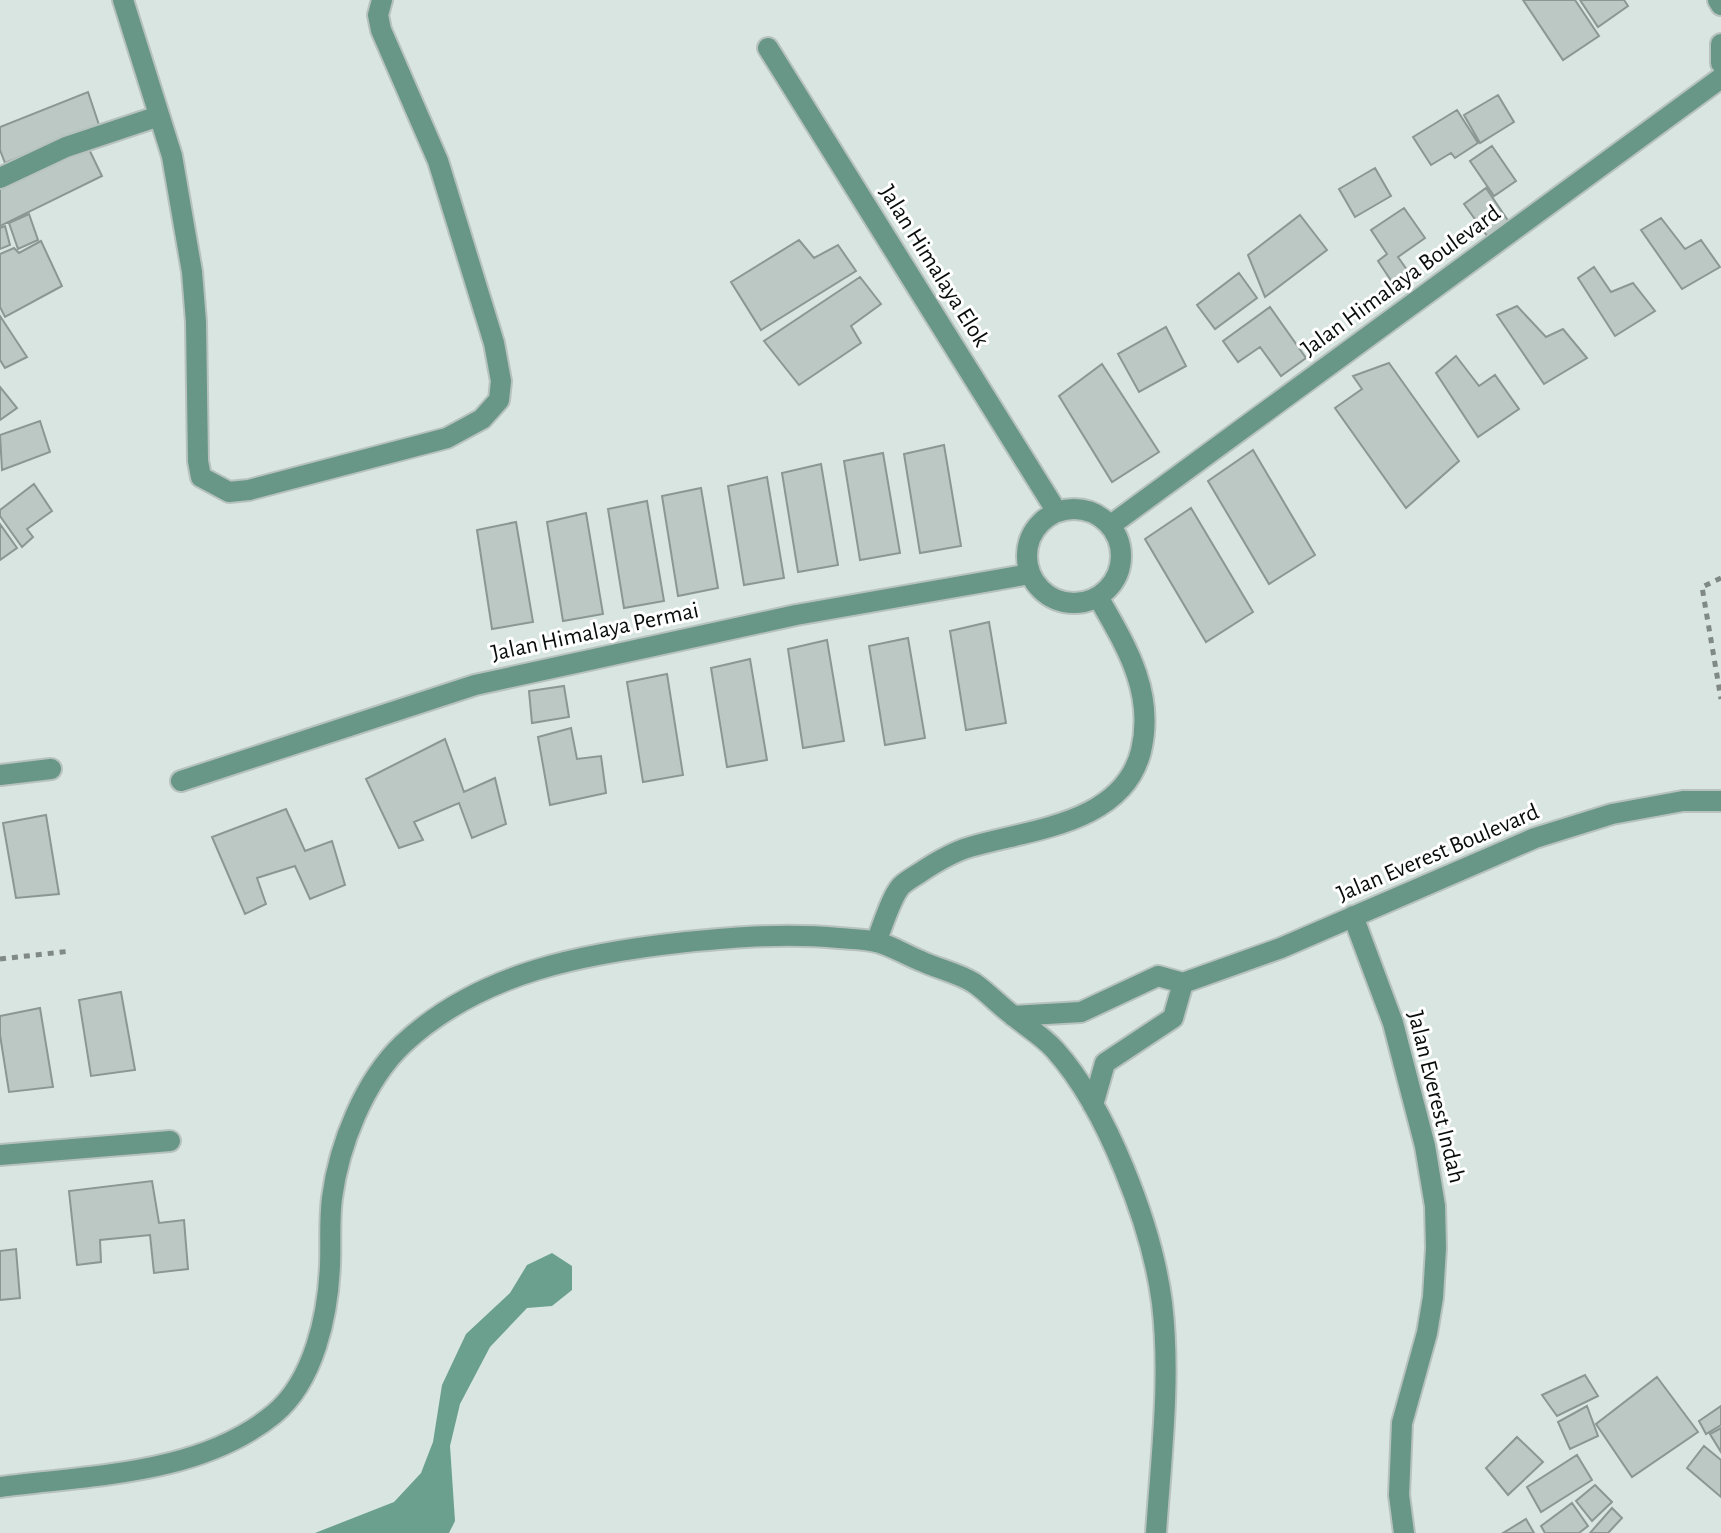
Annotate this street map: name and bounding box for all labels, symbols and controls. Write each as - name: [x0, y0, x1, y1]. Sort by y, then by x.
- street label: Jalan Himalaya Elok: [875, 181, 993, 351]
- street label: Jalan Himalaya Boulevard: [1297, 201, 1505, 361]
- street label: Jalan Himalaya Permai: [489, 598, 701, 666]
- street label: Jalan Everest Boulevard: [1334, 800, 1542, 906]
- street label: Jalan Everest Indah: [1403, 1008, 1469, 1186]

